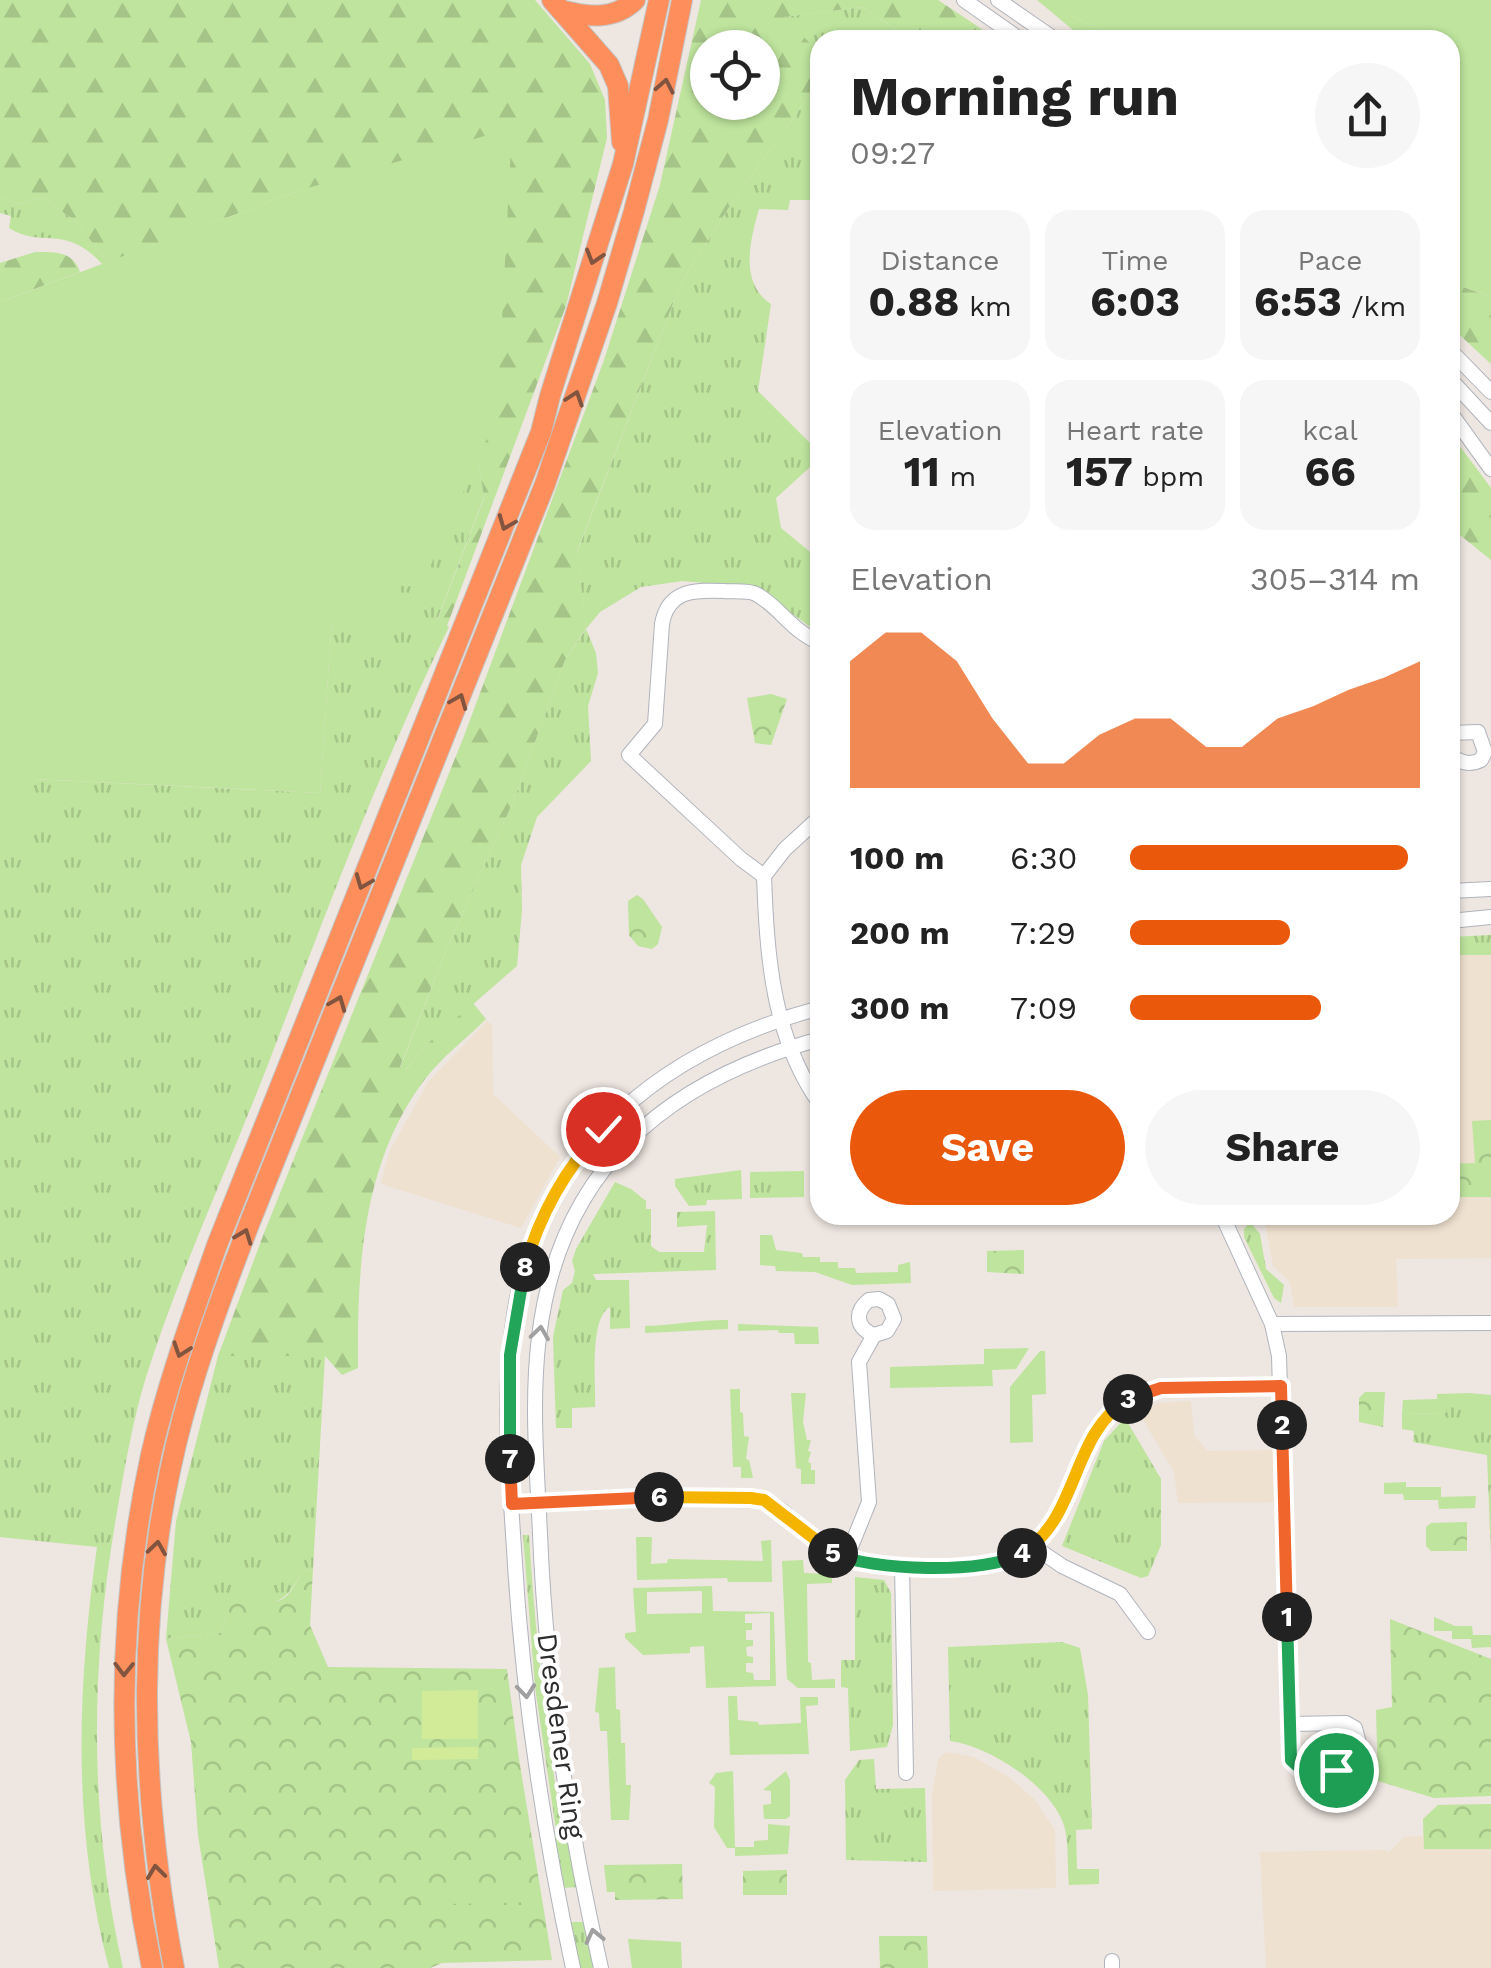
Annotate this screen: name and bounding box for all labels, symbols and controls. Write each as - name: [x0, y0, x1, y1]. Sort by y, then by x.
- map controls: [690, 30, 780, 120]
- button: locate: [690, 30, 780, 120]
- button: share: [1315, 63, 1420, 168]
- text: Morning run: [850, 64, 1179, 128]
- one-way arrow: [653, 78, 674, 95]
- text: 09:27: [850, 134, 935, 172]
- text: Distance: [880, 244, 1000, 277]
- text: Time: [1102, 244, 1168, 277]
- text: Pace: [1298, 244, 1362, 277]
- one-way arrow: [585, 248, 606, 265]
- text: 0.88: [868, 277, 960, 326]
- text: 6:03: [1090, 277, 1180, 326]
- text: 6:53: [1254, 277, 1342, 326]
- text: km: [960, 290, 1012, 323]
- text: /km: [1342, 290, 1406, 323]
- one-way arrow: [563, 390, 583, 407]
- text: Elevation: [878, 414, 1003, 447]
- text: Heart rate: [1066, 414, 1204, 447]
- text: kcal: [1302, 414, 1358, 447]
- text: 11: [904, 447, 940, 496]
- text: 157: [1066, 447, 1133, 496]
- text: 66: [1304, 447, 1356, 496]
- text: m: [940, 460, 976, 493]
- text: bpm: [1133, 460, 1204, 493]
- one-way arrow: [497, 513, 517, 531]
- text: Elevation: [850, 560, 993, 598]
- text: 305–314 m: [1250, 560, 1420, 598]
- one-way arrow: [447, 694, 467, 711]
- text: 100 m: [850, 839, 944, 877]
- text: 6:30: [1010, 839, 1078, 877]
- one-way arrow: [355, 872, 375, 890]
- text: 200 m: [850, 914, 950, 952]
- text: 7:29: [1010, 914, 1076, 952]
- text: 300 m: [850, 989, 949, 1027]
- text: 7:09: [1010, 989, 1077, 1027]
- one-way arrow: [326, 995, 346, 1013]
- pin: [561, 1087, 646, 1172]
- button: Save: [850, 1090, 1125, 1205]
- button: Share: [1145, 1090, 1420, 1205]
- icon: check: [576, 1102, 631, 1157]
- one-way arrow: [233, 1228, 253, 1246]
- pin: 8: [500, 1242, 550, 1292]
- text: 8: [516, 1250, 534, 1283]
- one-way arrow: [528, 1324, 549, 1341]
- one-way arrow: [172, 1340, 192, 1357]
- pin: 3: [1103, 1374, 1153, 1424]
- text: 3: [1120, 1382, 1136, 1415]
- pin: 2: [1257, 1400, 1307, 1450]
- text: 2: [1274, 1408, 1290, 1441]
- pin: 7: [485, 1434, 535, 1484]
- text: 7: [501, 1442, 519, 1475]
- pin: 6: [634, 1472, 684, 1522]
- text: 6: [650, 1480, 668, 1513]
- pin: 5: [808, 1528, 858, 1578]
- pin: 4: [997, 1528, 1047, 1578]
- text: 5: [825, 1536, 841, 1569]
- text: 4: [1013, 1536, 1031, 1569]
- one-way arrow: [145, 1540, 166, 1557]
- pin: 1: [1262, 1592, 1312, 1642]
- text: 1: [1281, 1600, 1293, 1633]
- street label: Dresdener Ring: [530, 1631, 592, 1841]
- one-way arrow: [114, 1661, 135, 1677]
- one-way arrow: [515, 1683, 536, 1699]
- pin: [1294, 1728, 1379, 1813]
- icon: arrive: [1309, 1743, 1364, 1798]
- one-way arrow: [147, 1864, 168, 1880]
- one-way arrow: [585, 1928, 606, 1945]

